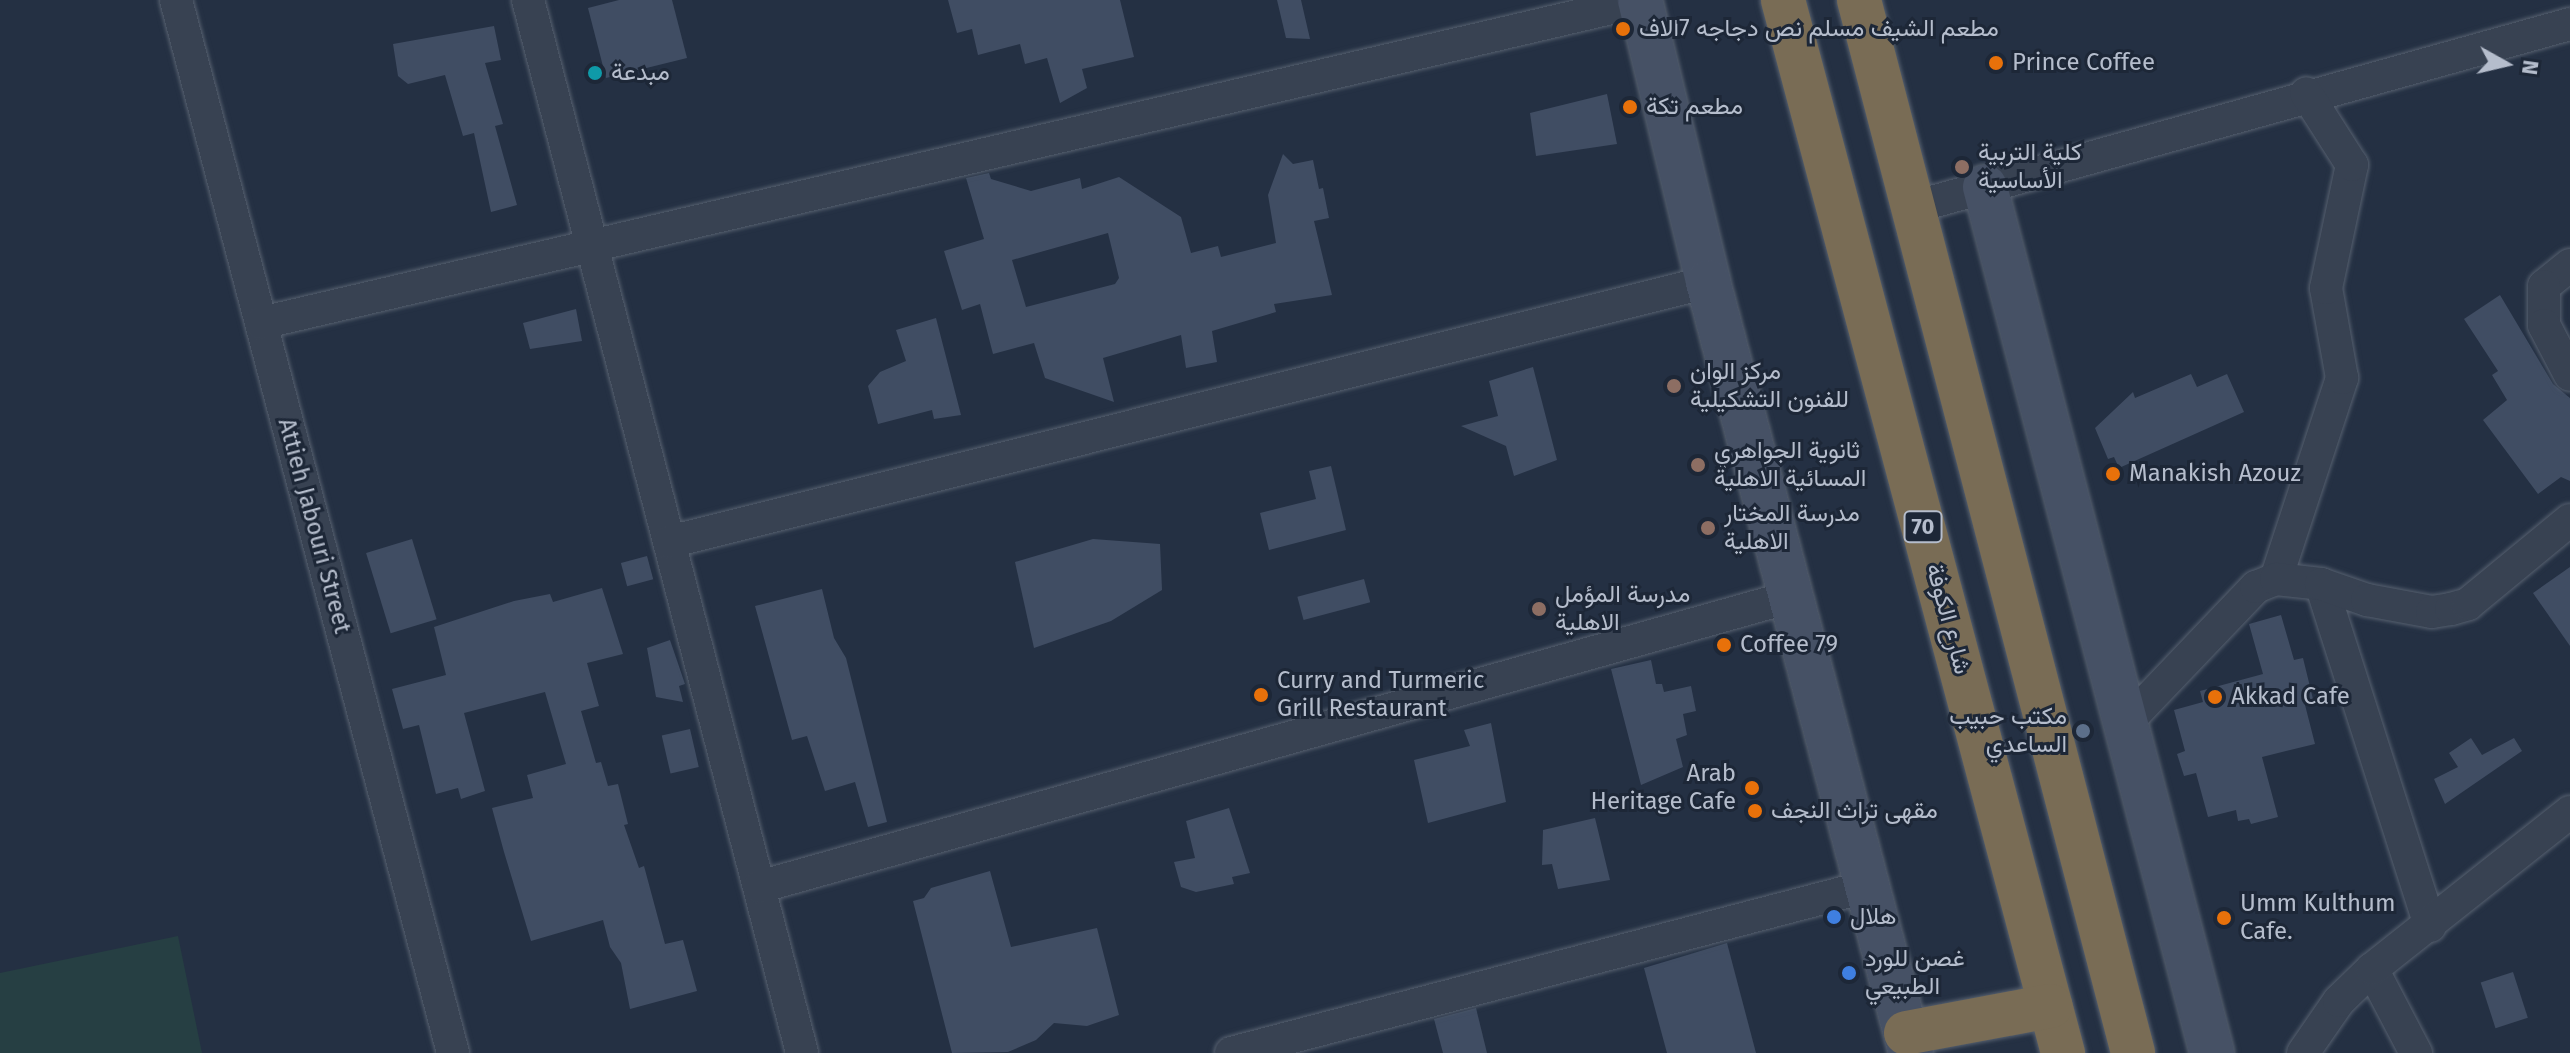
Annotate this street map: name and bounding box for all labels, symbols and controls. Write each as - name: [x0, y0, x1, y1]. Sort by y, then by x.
- place label: مطعم الشيف مسلم نص دجاجه 7الاف: [1639, 15, 1999, 43]
- marker: مطعم الشيف مسلم نص دجاجه 7الاف: [1614, 20, 1632, 38]
- north arrow: [2466, 24, 2546, 104]
- place label: Prince Coffee: [2012, 49, 2155, 77]
- marker: Prince Coffee: [1987, 54, 2005, 72]
- text: N: [2516, 58, 2545, 77]
- place label: مبدعة: [611, 59, 670, 87]
- marker: مبدعة: [586, 64, 604, 82]
- place label: مطعم تكة: [1646, 93, 1743, 121]
- marker: مطعم تكة: [1621, 98, 1639, 116]
- place label: كلية التربية الأساسية: [1978, 139, 2082, 195]
- marker: كلية التربية الأساسية: [1953, 158, 1971, 176]
- place label: مركز الوان للفنون التشكيلية: [1690, 358, 1849, 414]
- marker: مركز الوان للفنون التشكيلية: [1665, 377, 1683, 395]
- street label: Attieh Jabouri Street: [271, 415, 357, 637]
- place label: ثانوية الجواهري المسائية الاهلية: [1714, 437, 1866, 493]
- marker: ثانوية الجواهري المسائية الاهلية: [1689, 456, 1707, 474]
- place label: Manakish Azouz: [2129, 460, 2301, 488]
- marker: Manakish Azouz: [2104, 465, 2122, 483]
- place label: مدرسة المختار الاهلية: [1724, 500, 1860, 556]
- road number: 70: [1903, 509, 1943, 545]
- marker: مدرسة المختار الاهلية: [1699, 519, 1717, 537]
- street label: شارع الكوفة: [1919, 560, 1977, 678]
- place label: مدرسة المؤمل الاهلية: [1555, 581, 1690, 637]
- marker: مدرسة المؤمل الاهلية: [1530, 600, 1548, 618]
- place label: Coffee 79: [1740, 631, 1838, 659]
- marker: Coffee 79: [1715, 636, 1733, 654]
- place label: Curry and Turmeric Grill Restaurant: [1277, 667, 1484, 723]
- place label: Akkad Cafe: [2231, 683, 2350, 711]
- marker: Curry and Turmeric Grill Restaurant: [1252, 686, 1270, 704]
- marker: Akkad Cafe: [2206, 688, 2224, 706]
- place label: مكتب حبيب الساعدي: [1949, 703, 2067, 759]
- marker: مكتب حبيب الساعدي: [2074, 722, 2092, 740]
- place label: Arab Heritage Cafe: [1591, 760, 1736, 816]
- marker: Arab Heritage Cafe: [1743, 779, 1761, 797]
- place label: مقهى تراث النجف: [1771, 797, 1938, 825]
- marker: مقهى تراث النجف: [1746, 802, 1764, 820]
- place label: Umm Kulthum Cafe.: [2240, 890, 2396, 946]
- place label: هلال: [1850, 903, 1896, 931]
- marker: هلال: [1825, 908, 1843, 926]
- marker: Umm Kulthum Cafe.: [2215, 909, 2233, 927]
- place label: غصن للورد الطبيعي: [1865, 945, 1965, 1001]
- marker: غصن للورد الطبيعي: [1840, 964, 1858, 982]

